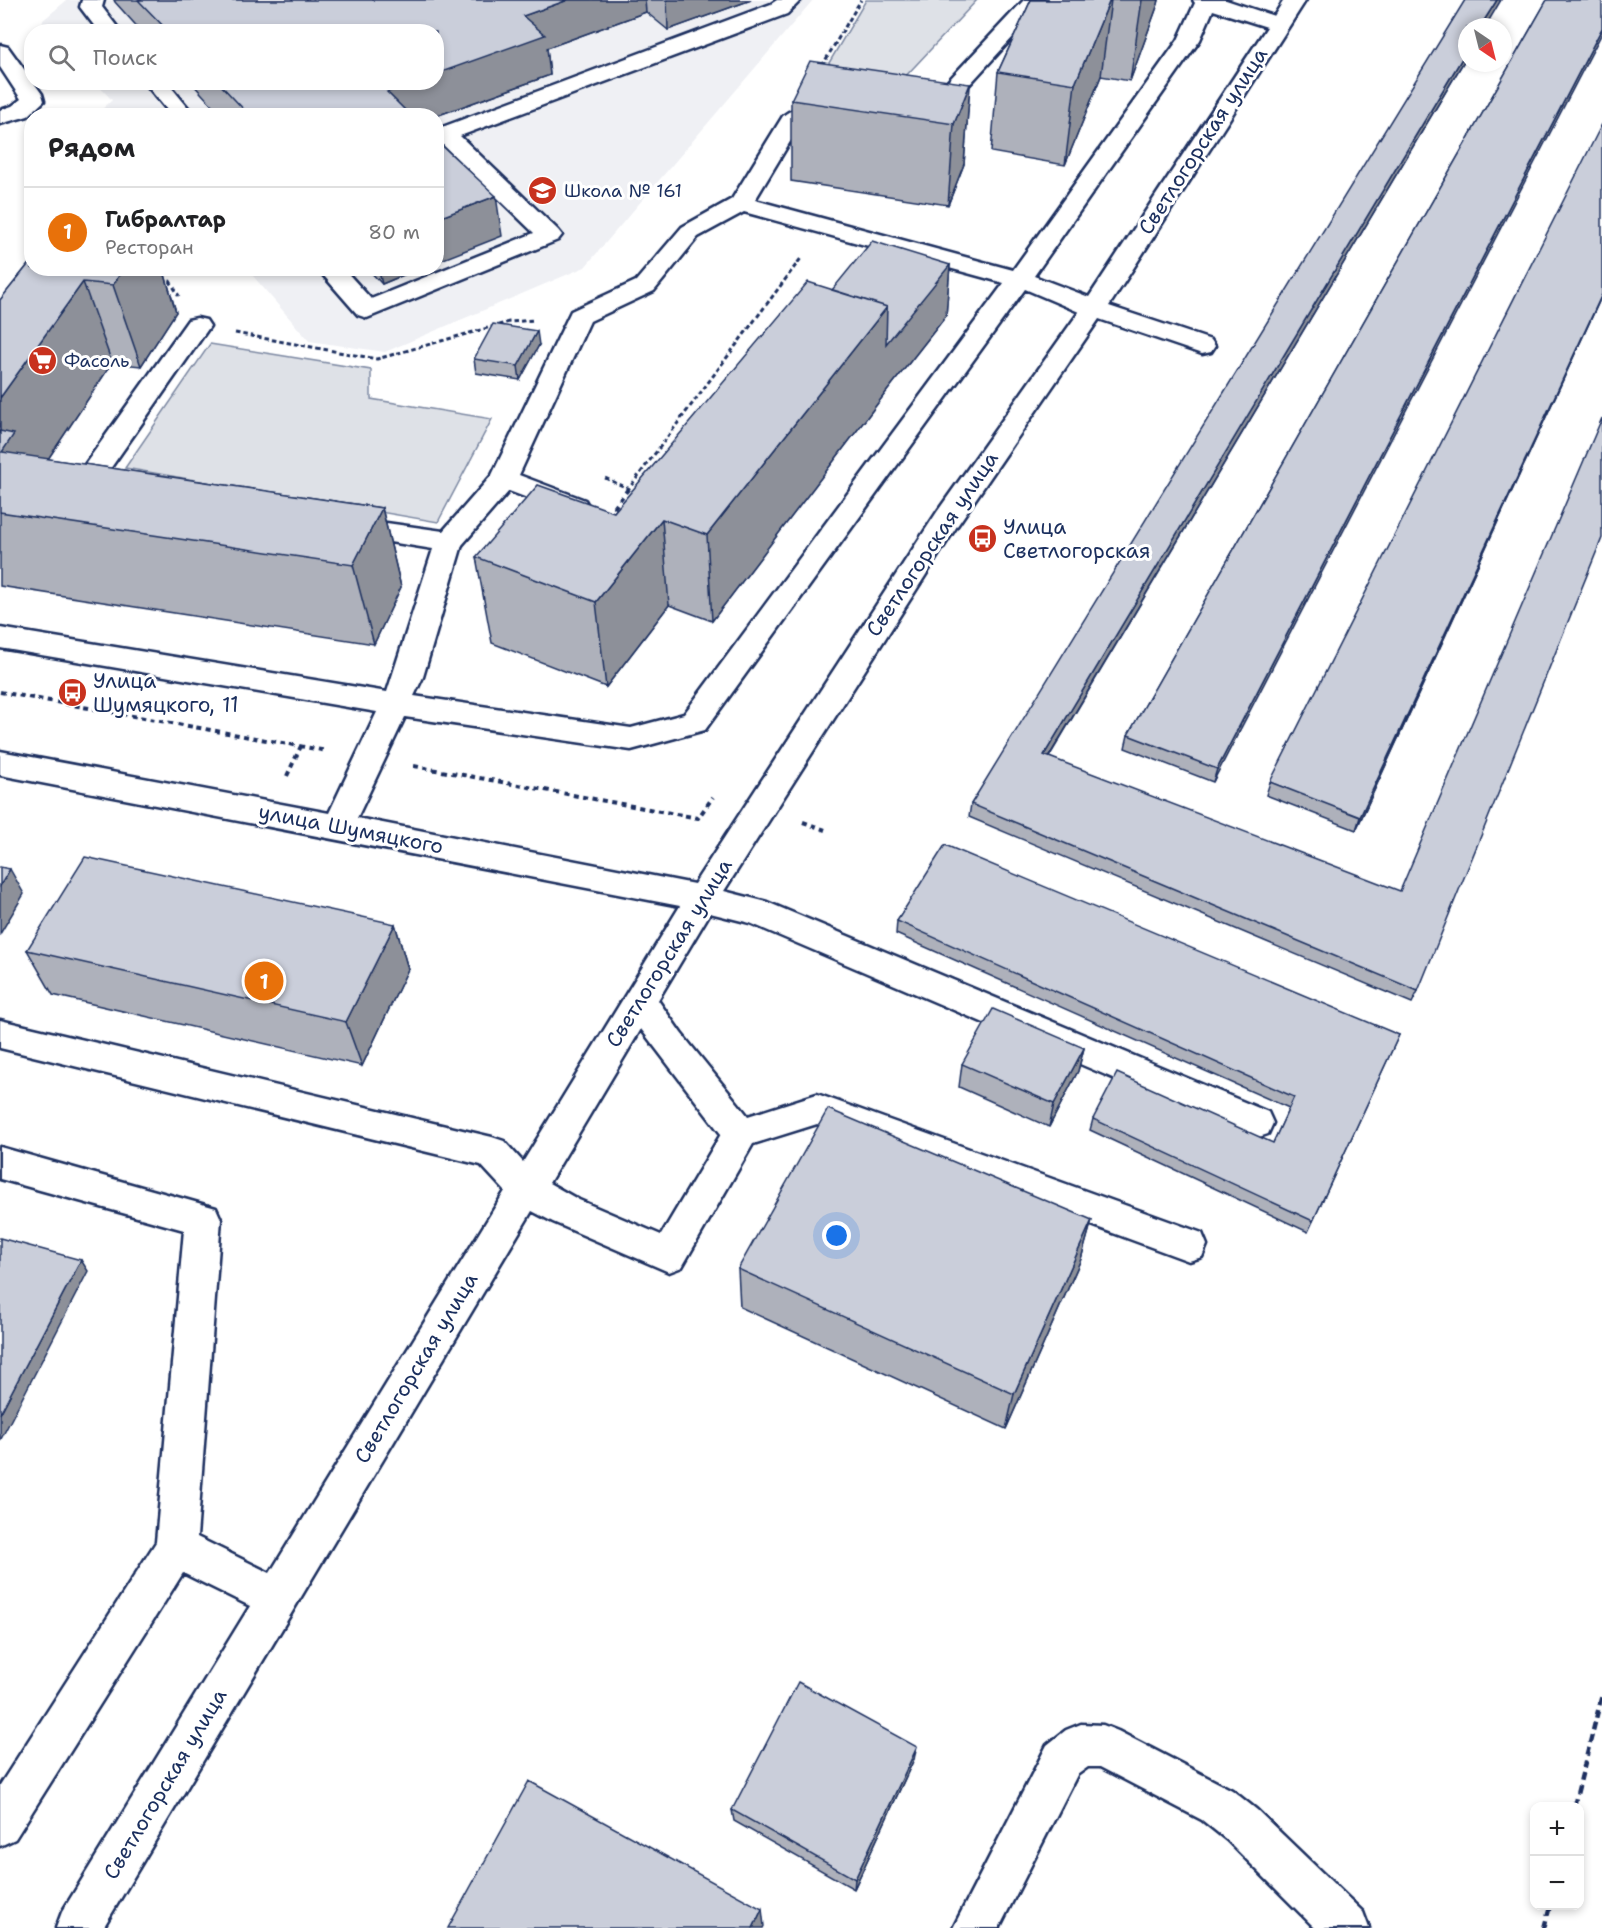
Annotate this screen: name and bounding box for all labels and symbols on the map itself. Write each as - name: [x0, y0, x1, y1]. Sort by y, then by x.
- north arrow: [1458, 18, 1512, 72]
- street label: Светлогорская улица: [1132, 42, 1274, 240]
- school or university icon: Школа № 161: [527, 175, 559, 207]
- place label: Школа № 161: [564, 179, 682, 203]
- supermarket icon: Фасоль: [27, 345, 59, 377]
- place label: Фасоль: [64, 349, 129, 373]
- street label: Светлогорская улица: [859, 446, 1005, 642]
- place label: Улица Светлогорская: [1003, 513, 1150, 565]
- bus stop icon: Улица Светлогорская: [966, 523, 998, 555]
- place label: Улица Шумяцкого, 11: [93, 667, 239, 719]
- bus stop icon: Улица Шумяцкого, 11: [56, 677, 88, 709]
- street label: улица Шумяцкого: [256, 797, 446, 861]
- street label: Светлогорская улица: [599, 853, 739, 1053]
- pin: 1: [244, 958, 284, 1004]
- your location: [822, 1221, 851, 1250]
- street label: Светлогорская улица: [348, 1267, 484, 1469]
- street label: Светлогорская улица: [97, 1683, 233, 1885]

